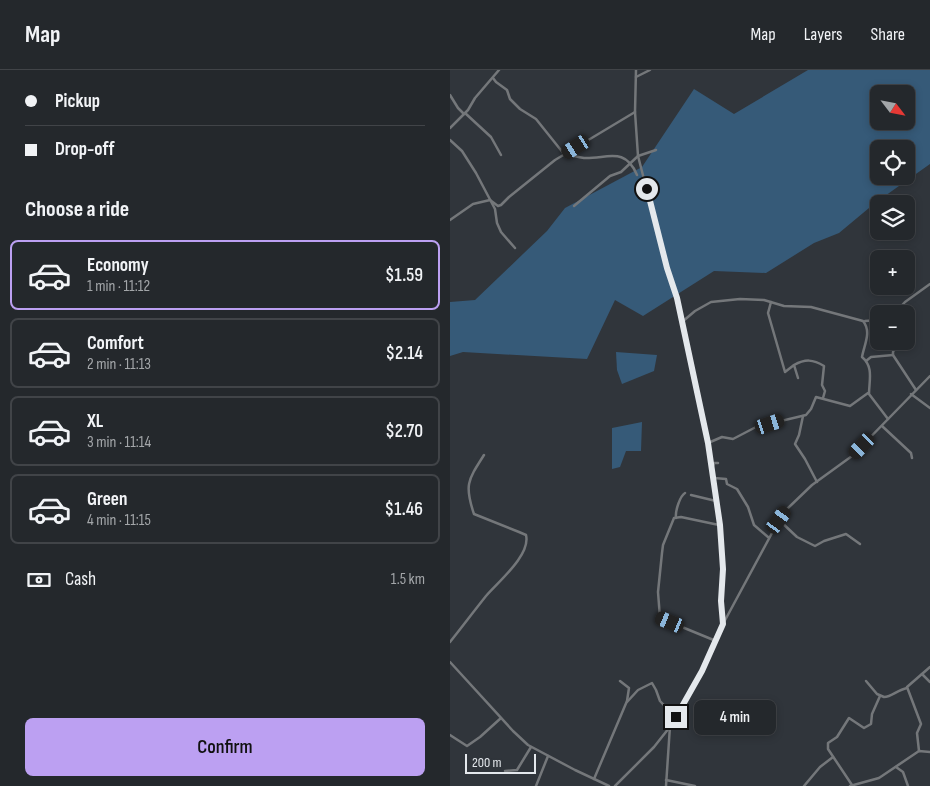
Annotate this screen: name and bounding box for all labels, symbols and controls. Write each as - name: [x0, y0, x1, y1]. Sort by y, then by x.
- text: Map: [25, 20, 60, 49]
- text: Map: [751, 24, 776, 45]
- text: Layers: [804, 24, 843, 45]
- text: Share: [871, 24, 905, 45]
- north arrow: [870, 85, 915, 130]
- map controls: [870, 85, 915, 350]
- text: Pickup: [55, 90, 100, 113]
- car: [559, 133, 592, 161]
- text: Drop-off: [55, 138, 115, 161]
- button: locate: [870, 140, 915, 185]
- route start: [636, 178, 658, 200]
- button: layers: [870, 195, 915, 240]
- text: Choose a ride: [25, 196, 129, 223]
- button: +: [870, 250, 915, 295]
- icon: car: [27, 253, 72, 298]
- text: Economy: [87, 254, 149, 277]
- text: $1.59: [385, 264, 423, 287]
- text: 1 min · 11:12: [87, 277, 150, 296]
- button: −: [870, 305, 915, 350]
- icon: car: [27, 331, 72, 376]
- text: Comfort: [87, 332, 144, 355]
- text: $2.14: [385, 342, 423, 365]
- text: 2 min · 11:13: [87, 355, 151, 374]
- icon: car: [27, 409, 72, 454]
- text: XL: [87, 410, 103, 433]
- car: [753, 412, 786, 436]
- text: $2.70: [385, 420, 423, 443]
- car: [846, 430, 877, 462]
- text: 3 min · 11:14: [87, 433, 151, 452]
- icon: car: [27, 487, 72, 532]
- text: Green: [87, 488, 127, 511]
- text: $1.46: [385, 498, 423, 521]
- car: [764, 503, 793, 537]
- text: 4 min · 11:15: [87, 511, 151, 530]
- icon: cash: [25, 566, 53, 594]
- text: Cash: [65, 568, 96, 591]
- text: 1.5 km: [391, 570, 425, 589]
- car: [653, 609, 686, 635]
- callout: 4 min: [694, 700, 776, 734]
- route end: [665, 706, 687, 728]
- text: 4 min: [720, 708, 750, 727]
- button: Confirm: [25, 718, 425, 776]
- scale bar: [465, 751, 536, 774]
- text: 200 m: [472, 754, 501, 771]

